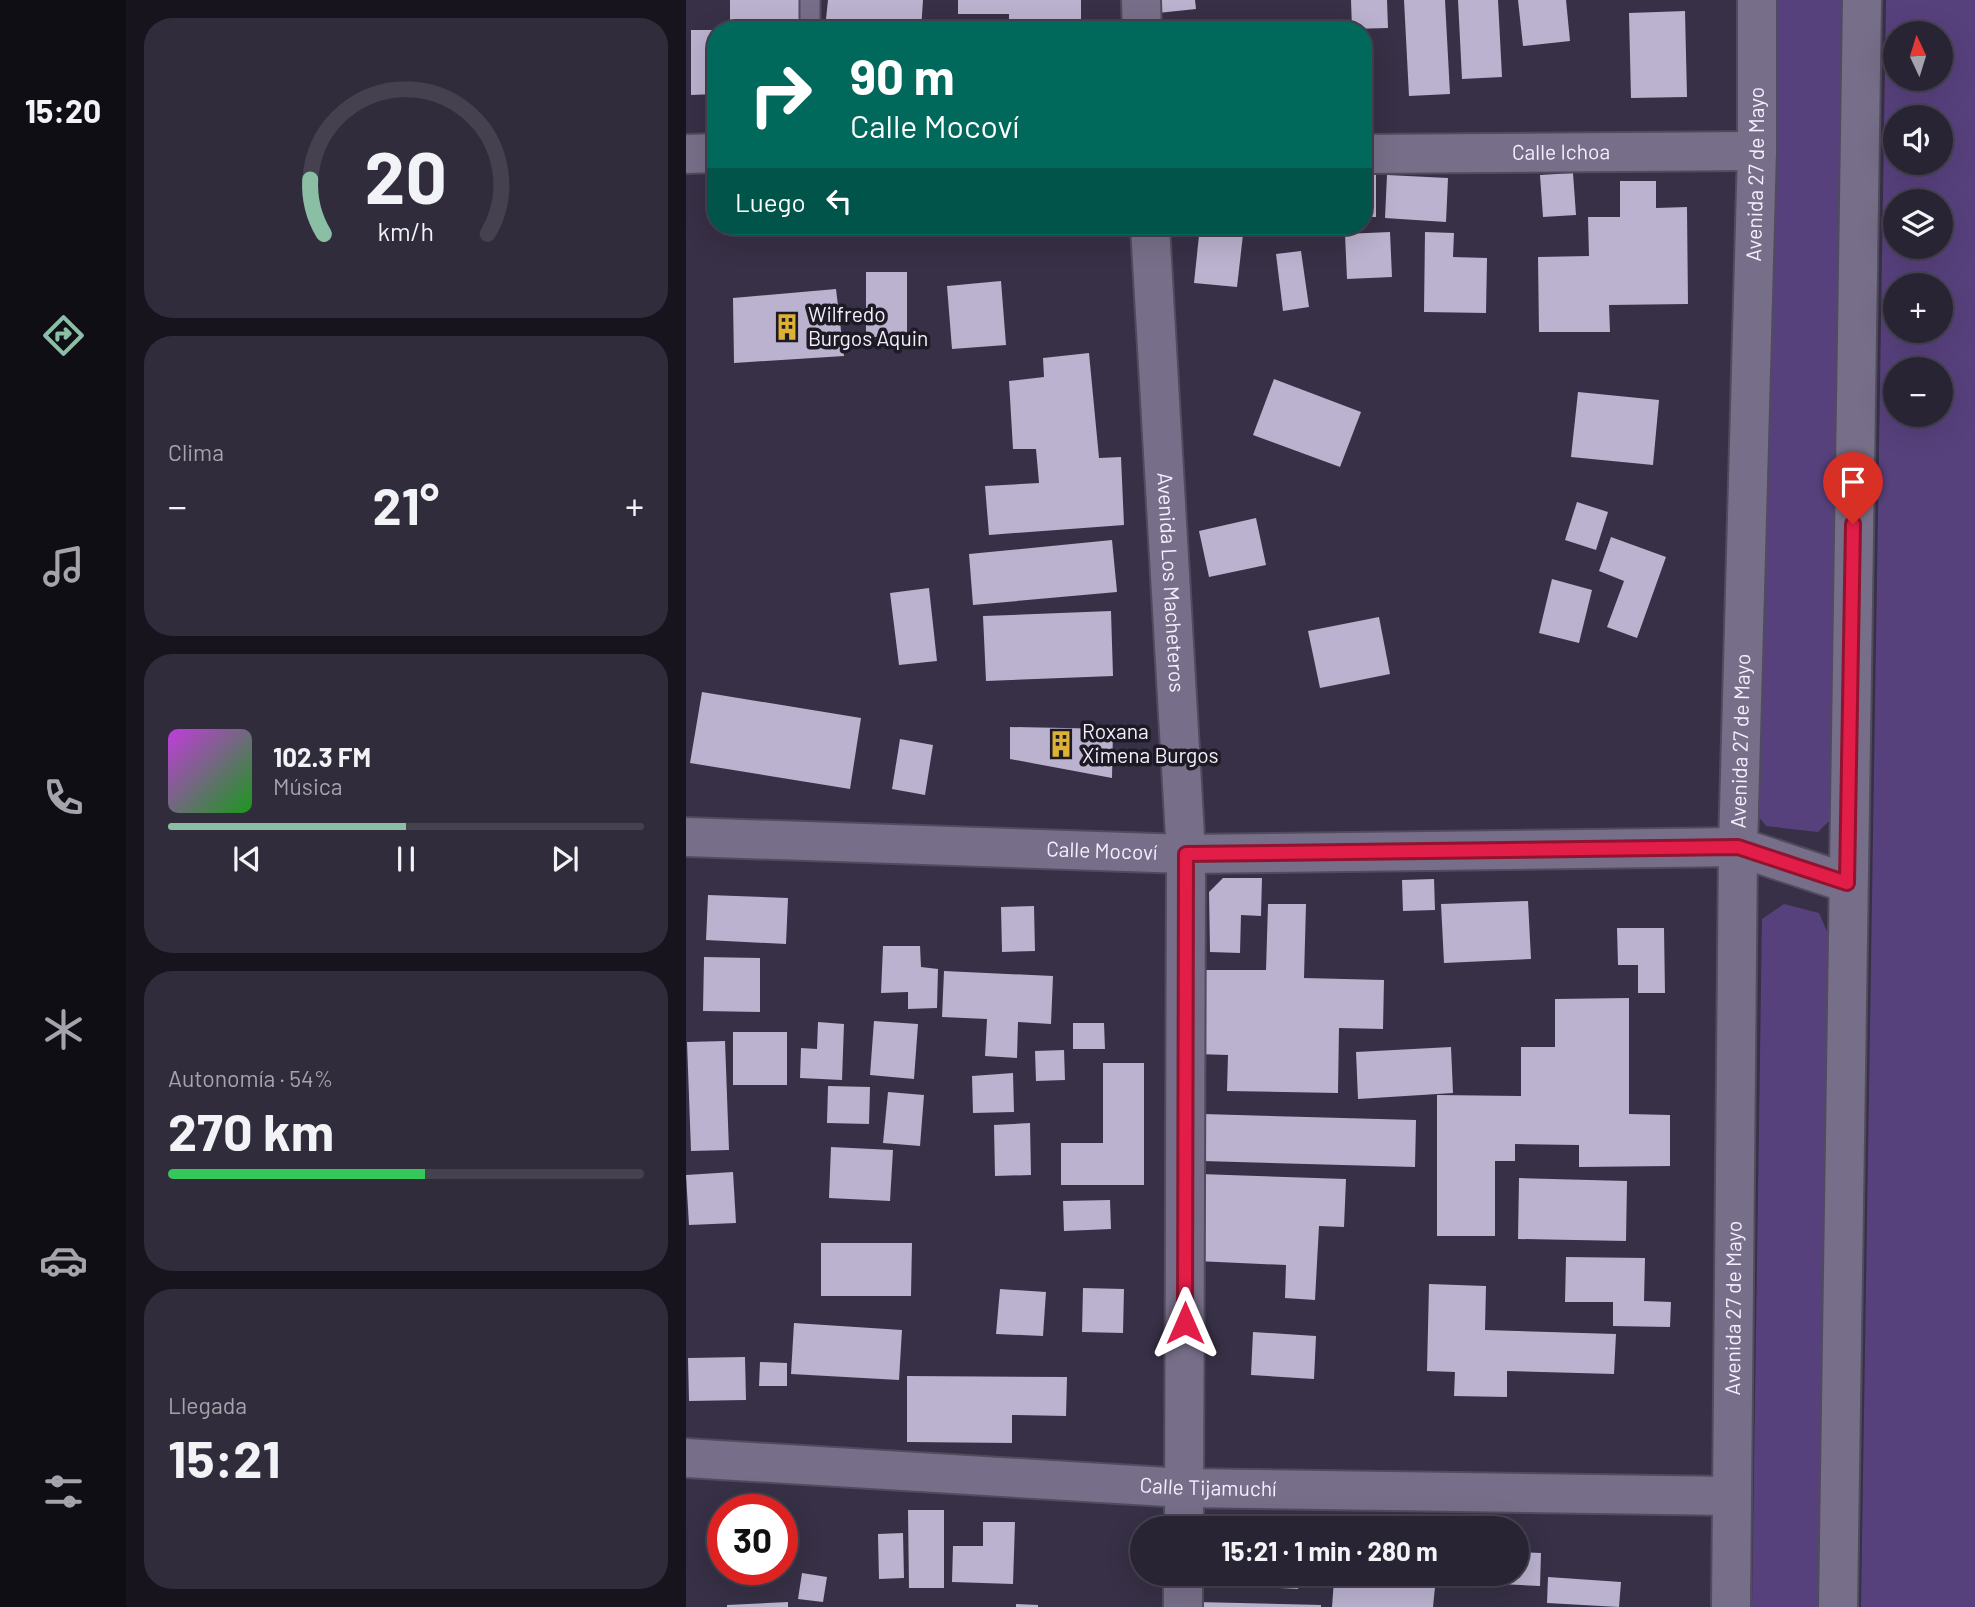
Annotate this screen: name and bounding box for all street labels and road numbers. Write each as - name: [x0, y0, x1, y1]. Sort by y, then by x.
- street label: Avenida 27 de Mayo: [1740, 87, 1768, 262]
- street label: Calle Ichoa: [1512, 138, 1610, 164]
- street label: Avenida Los Macheteros: [1153, 472, 1191, 693]
- street label: Avenida 27 de Mayo: [1725, 653, 1754, 829]
- street label: Calle Mocoví: [1046, 835, 1158, 864]
- street label: Avenida 27 de Mayo: [1719, 1220, 1746, 1396]
- street label: Calle Tijamuchí: [1139, 1471, 1277, 1500]

